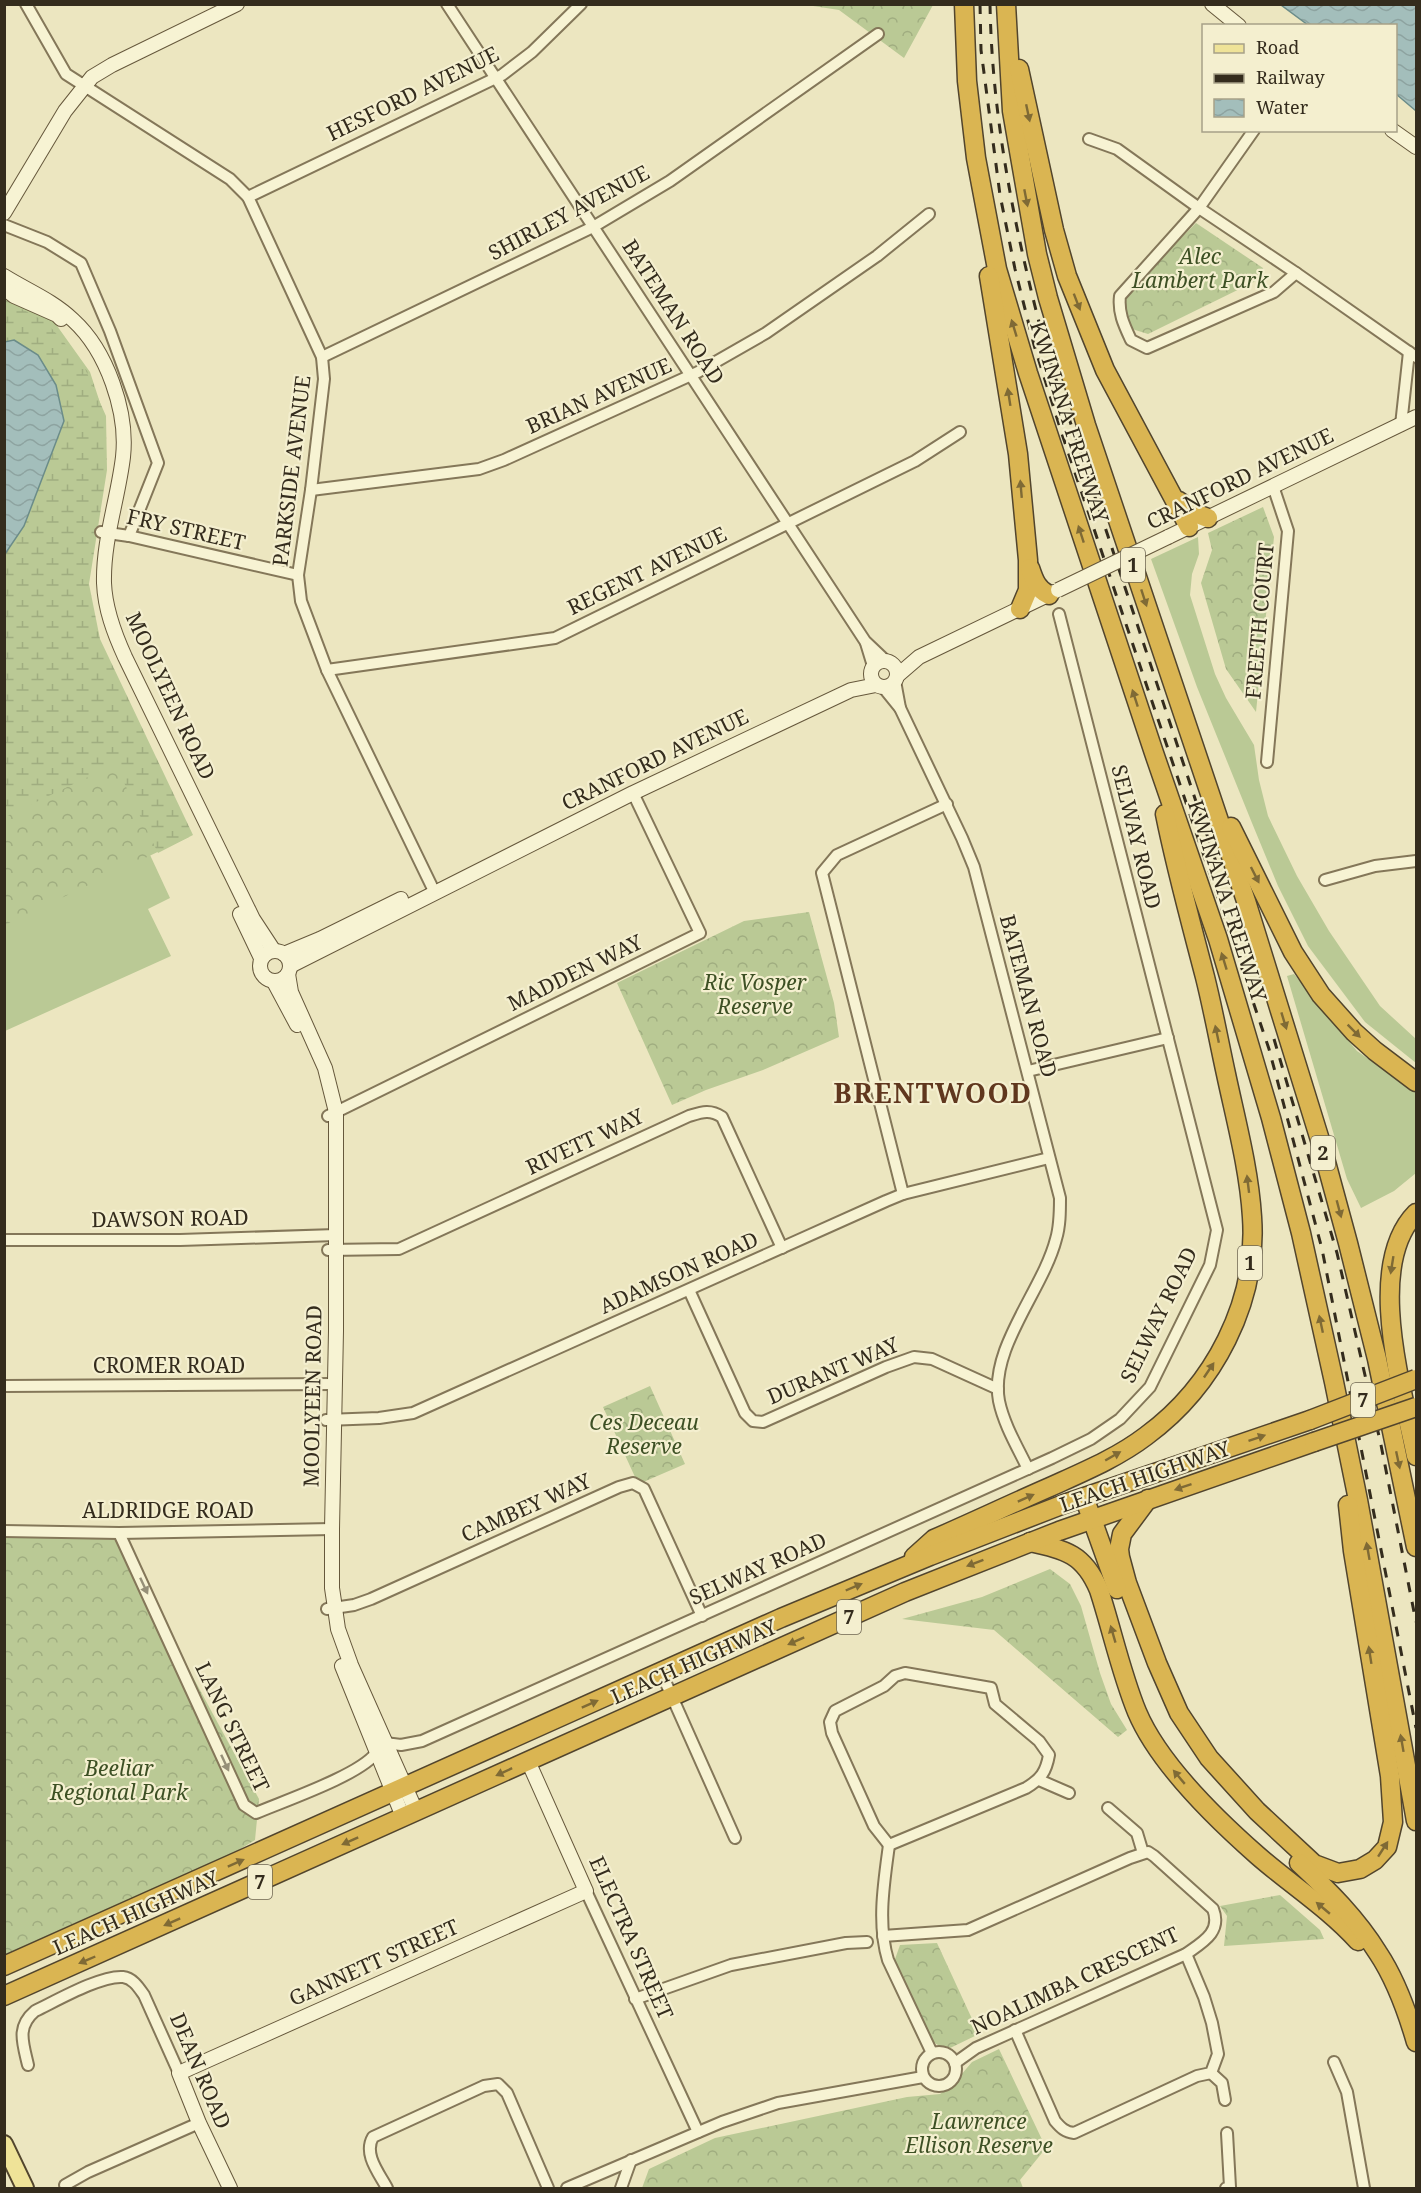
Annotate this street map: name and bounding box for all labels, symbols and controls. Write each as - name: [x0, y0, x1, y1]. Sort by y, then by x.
- legend: [1202, 24, 1397, 132]
- text: Road: [1256, 35, 1299, 59]
- street label: HESFORD AVENUE: [322, 39, 503, 147]
- text: Railway: [1256, 65, 1326, 89]
- text: Water: [1256, 95, 1309, 119]
- one-way arrow: [1024, 104, 1033, 123]
- street label: SHIRLEY AVENUE: [483, 158, 654, 266]
- one-way arrow: [1022, 189, 1031, 208]
- street label: BATEMAN ROAD: [617, 234, 731, 389]
- park label: Alec Lambert Park: [1131, 242, 1269, 294]
- one-way arrow: [1072, 293, 1082, 311]
- street label: KWINANA FREEWAY: [1024, 317, 1116, 527]
- one-way arrow: [1009, 319, 1018, 337]
- street label: BRIAN AVENUE: [522, 351, 676, 440]
- street label: PARKSIDE AVENUE: [265, 374, 317, 568]
- one-way arrow: [1004, 387, 1013, 406]
- street label: CRANFORD AVENUE: [1142, 421, 1338, 536]
- one-way arrow: [1016, 480, 1026, 499]
- street label: FRY STREET: [124, 502, 248, 556]
- street label: REGENT AVENUE: [562, 519, 731, 621]
- one-way arrow: [1076, 525, 1085, 543]
- street label: FREETH COURT: [1238, 541, 1280, 700]
- road number: 1: [1121, 548, 1145, 582]
- one-way arrow: [1140, 589, 1150, 607]
- street label: MOOLYEEN ROAD: [120, 607, 222, 784]
- one-way arrow: [1130, 689, 1140, 707]
- street label: CRANFORD AVENUE: [557, 702, 753, 817]
- street label: SELWAY ROAD: [1106, 762, 1168, 912]
- street label: KWINANA FREEWAY: [1182, 796, 1274, 1006]
- one-way arrow: [1250, 866, 1260, 883]
- street label: BATEMAN ROAD: [994, 911, 1064, 1080]
- street label: MADDEN WAY: [503, 927, 647, 1017]
- one-way arrow: [1219, 952, 1229, 970]
- park label: Ric Vosper Reserve: [702, 968, 807, 1020]
- one-way arrow: [1280, 1012, 1289, 1030]
- one-way arrow: [1347, 1023, 1361, 1038]
- one-way arrow: [1212, 1025, 1222, 1043]
- district label: BRENTWOOD: [834, 1074, 1032, 1111]
- street label: RIVETT WAY: [521, 1101, 649, 1181]
- road number: 2: [1311, 1136, 1335, 1170]
- one-way arrow: [1244, 1175, 1253, 1194]
- one-way arrow: [1335, 1200, 1344, 1218]
- street label: DAWSON ROAD: [91, 1203, 249, 1233]
- street label: ADAMSON ROAD: [595, 1224, 763, 1320]
- street label: SELWAY ROAD: [1113, 1242, 1203, 1387]
- road number: 1: [1238, 1246, 1262, 1280]
- one-way arrow: [1388, 1255, 1397, 1274]
- street label: MOOLYEEN ROAD: [296, 1305, 328, 1487]
- one-way arrow: [1316, 1315, 1326, 1334]
- street label: DURANT WAY: [763, 1329, 903, 1410]
- street label: CROMER ROAD: [93, 1351, 245, 1379]
- one-way arrow: [1203, 1362, 1214, 1378]
- road number: 7: [1351, 1383, 1375, 1417]
- park label: Ces Deceau Reserve: [589, 1408, 699, 1460]
- street label: LEACH HIGHWAY: [1056, 1433, 1234, 1518]
- one-way arrow: [1248, 1433, 1266, 1443]
- one-way arrow: [1394, 1450, 1404, 1469]
- one-way arrow: [1105, 1451, 1121, 1462]
- street label: CAMBEY WAY: [456, 1466, 596, 1548]
- one-way arrow: [1174, 1482, 1192, 1492]
- one-way arrow: [1017, 1493, 1034, 1502]
- street label: ALDRIDGE ROAD: [82, 1496, 254, 1524]
- street label: SELWAY ROAD: [684, 1525, 831, 1611]
- one-way arrow: [1363, 1542, 1372, 1561]
- one-way arrow: [966, 1559, 984, 1568]
- one-way arrow: [139, 1577, 148, 1594]
- one-way arrow: [845, 1582, 863, 1591]
- road number: 7: [837, 1600, 861, 1634]
- street label: LEACH HIGHWAY: [606, 1612, 782, 1710]
- one-way arrow: [1108, 1625, 1117, 1643]
- one-way arrow: [787, 1636, 805, 1646]
- one-way arrow: [1365, 1645, 1374, 1664]
- street label: LANG STREET: [189, 1657, 276, 1796]
- one-way arrow: [582, 1699, 599, 1708]
- one-way arrow: [1397, 1734, 1406, 1753]
- park label: Beeliar Regional Park: [49, 1754, 189, 1806]
- one-way arrow: [220, 1754, 230, 1772]
- one-way arrow: [496, 1767, 513, 1776]
- one-way arrow: [1173, 1769, 1186, 1785]
- one-way arrow: [341, 1837, 359, 1847]
- one-way arrow: [1378, 1841, 1389, 1858]
- street label: ELECTRA STREET: [583, 1852, 680, 2024]
- one-way arrow: [227, 1859, 244, 1868]
- street label: LEACH HIGHWAY: [48, 1863, 224, 1961]
- road number: 7: [248, 1865, 272, 1899]
- one-way arrow: [1316, 1902, 1331, 1915]
- street label: GANNETT STREET: [284, 1912, 463, 2012]
- one-way arrow: [164, 1917, 181, 1926]
- street label: NOALIMBA CRESCENT: [966, 1920, 1183, 2041]
- one-way arrow: [78, 1955, 95, 1964]
- street label: DEAN ROAD: [164, 2008, 238, 2133]
- park label: Lawrence Ellison Reserve: [904, 2107, 1053, 2159]

